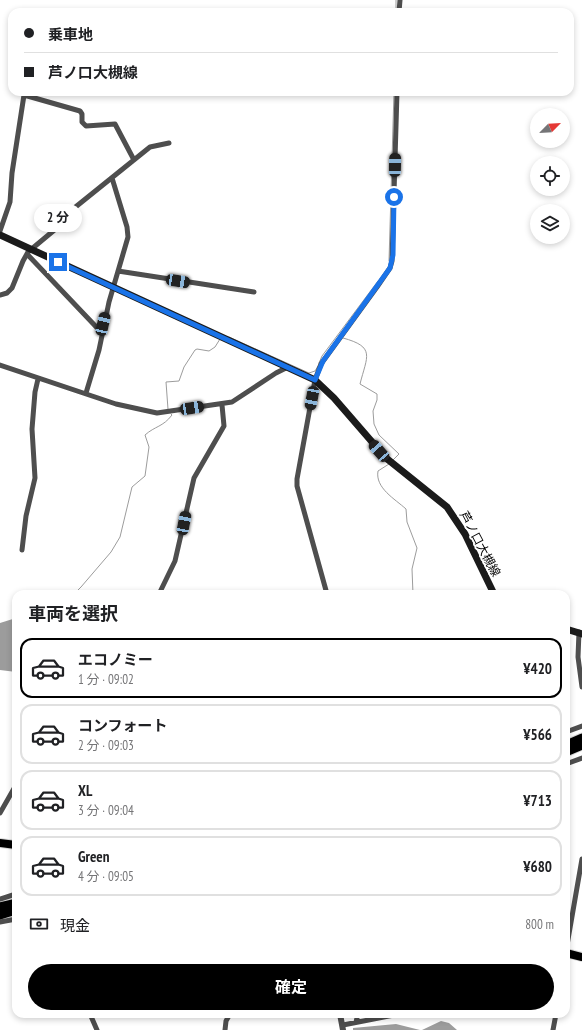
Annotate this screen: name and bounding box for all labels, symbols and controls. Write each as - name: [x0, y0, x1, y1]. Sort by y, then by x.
- text: 乗車地: [48, 25, 93, 44]
- text: 芦ノ口大槻線: [48, 63, 138, 82]
- north arrow: [530, 108, 570, 148]
- map controls: [530, 108, 570, 244]
- car: [389, 153, 401, 177]
- button: locate: [530, 156, 570, 196]
- route start: [385, 188, 403, 206]
- callout: 2 分: [34, 204, 82, 232]
- button: layers: [530, 204, 570, 244]
- text: 2 分: [47, 209, 69, 226]
- route end: [49, 253, 67, 271]
- car: [165, 273, 191, 289]
- car: [94, 311, 112, 337]
- car: [304, 385, 320, 411]
- car: [179, 400, 205, 416]
- car: [367, 438, 391, 464]
- street label: 芦ノ口大槻線: [457, 508, 504, 579]
- car: [176, 510, 192, 536]
- text: 車両を選択: [28, 602, 118, 625]
- icon: car: [30, 650, 66, 686]
- text: エコノミー: [78, 650, 153, 669]
- text: ¥420: [523, 659, 552, 678]
- text: 1 分 · 09:02: [78, 671, 134, 688]
- icon: car: [30, 716, 66, 752]
- text: コンフォート: [78, 716, 168, 735]
- text: ¥566: [523, 725, 552, 744]
- text: 2 分 · 09:03: [78, 737, 134, 754]
- text: XL: [78, 781, 92, 800]
- icon: car: [30, 782, 66, 818]
- text: ¥713: [523, 791, 552, 810]
- text: 3 分 · 09:04: [78, 802, 134, 819]
- text: Green: [78, 847, 110, 866]
- icon: car: [30, 848, 66, 884]
- text: ¥680: [523, 857, 552, 876]
- text: 4 分 · 09:05: [78, 868, 134, 885]
- icon: cash: [28, 913, 50, 935]
- text: 現金: [60, 916, 90, 935]
- text: 800 m: [525, 916, 554, 933]
- button: 確定: [28, 964, 554, 1010]

